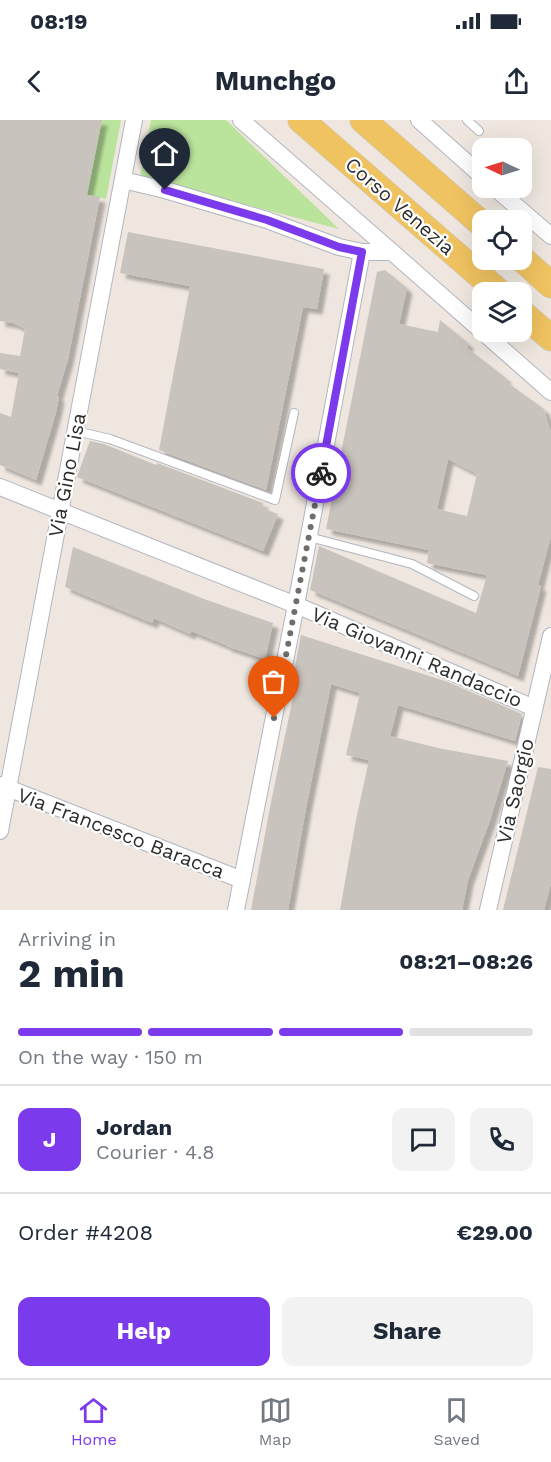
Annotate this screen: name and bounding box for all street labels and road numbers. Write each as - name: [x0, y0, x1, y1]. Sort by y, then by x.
- street label: Corso Venezia: [340, 152, 460, 260]
- street label: Via Gino Lisa: [43, 411, 91, 539]
- street label: Via Giovanni Randaccio: [308, 602, 526, 712]
- street label: Via Saorgio: [491, 736, 539, 846]
- street label: Via Francesco Baracca: [14, 782, 228, 884]

